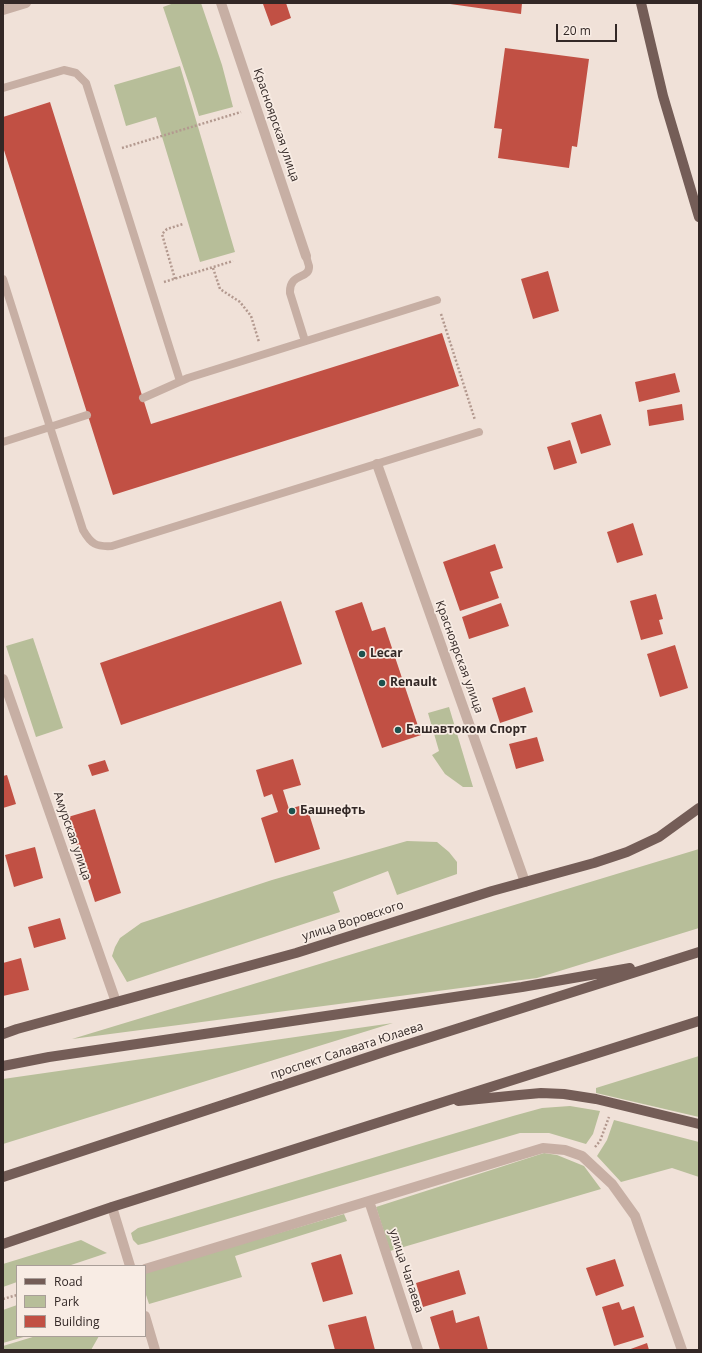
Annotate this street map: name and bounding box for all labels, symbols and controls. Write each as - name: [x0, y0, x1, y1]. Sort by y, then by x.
- scale bar: [558, 16, 619, 42]
- text: 20 m: [563, 22, 591, 39]
- street label: Красноярская улица: [250, 66, 302, 184]
- street label: Красноярская улица: [432, 599, 486, 715]
- place label: Lecar: [370, 647, 403, 661]
- marker: Lecar: [357, 649, 367, 659]
- place label: Renault: [390, 676, 437, 690]
- marker: Renault: [377, 678, 387, 688]
- place label: Башавтоком Спорт: [406, 723, 527, 737]
- marker: Башавтоком Спорт: [393, 725, 403, 735]
- street label: Амурская улица: [50, 790, 94, 882]
- place label: Башнефть: [300, 804, 365, 818]
- marker: Башнефть: [287, 806, 297, 816]
- street label: улица Воровского: [300, 898, 406, 944]
- street label: проспект Салавата Юлаева: [269, 1019, 425, 1083]
- street label: улица Чапаева: [386, 1227, 426, 1315]
- legend: [16, 1265, 146, 1337]
- text: Road: [54, 1273, 83, 1290]
- text: Park: [54, 1293, 79, 1310]
- text: Building: [54, 1313, 99, 1330]

